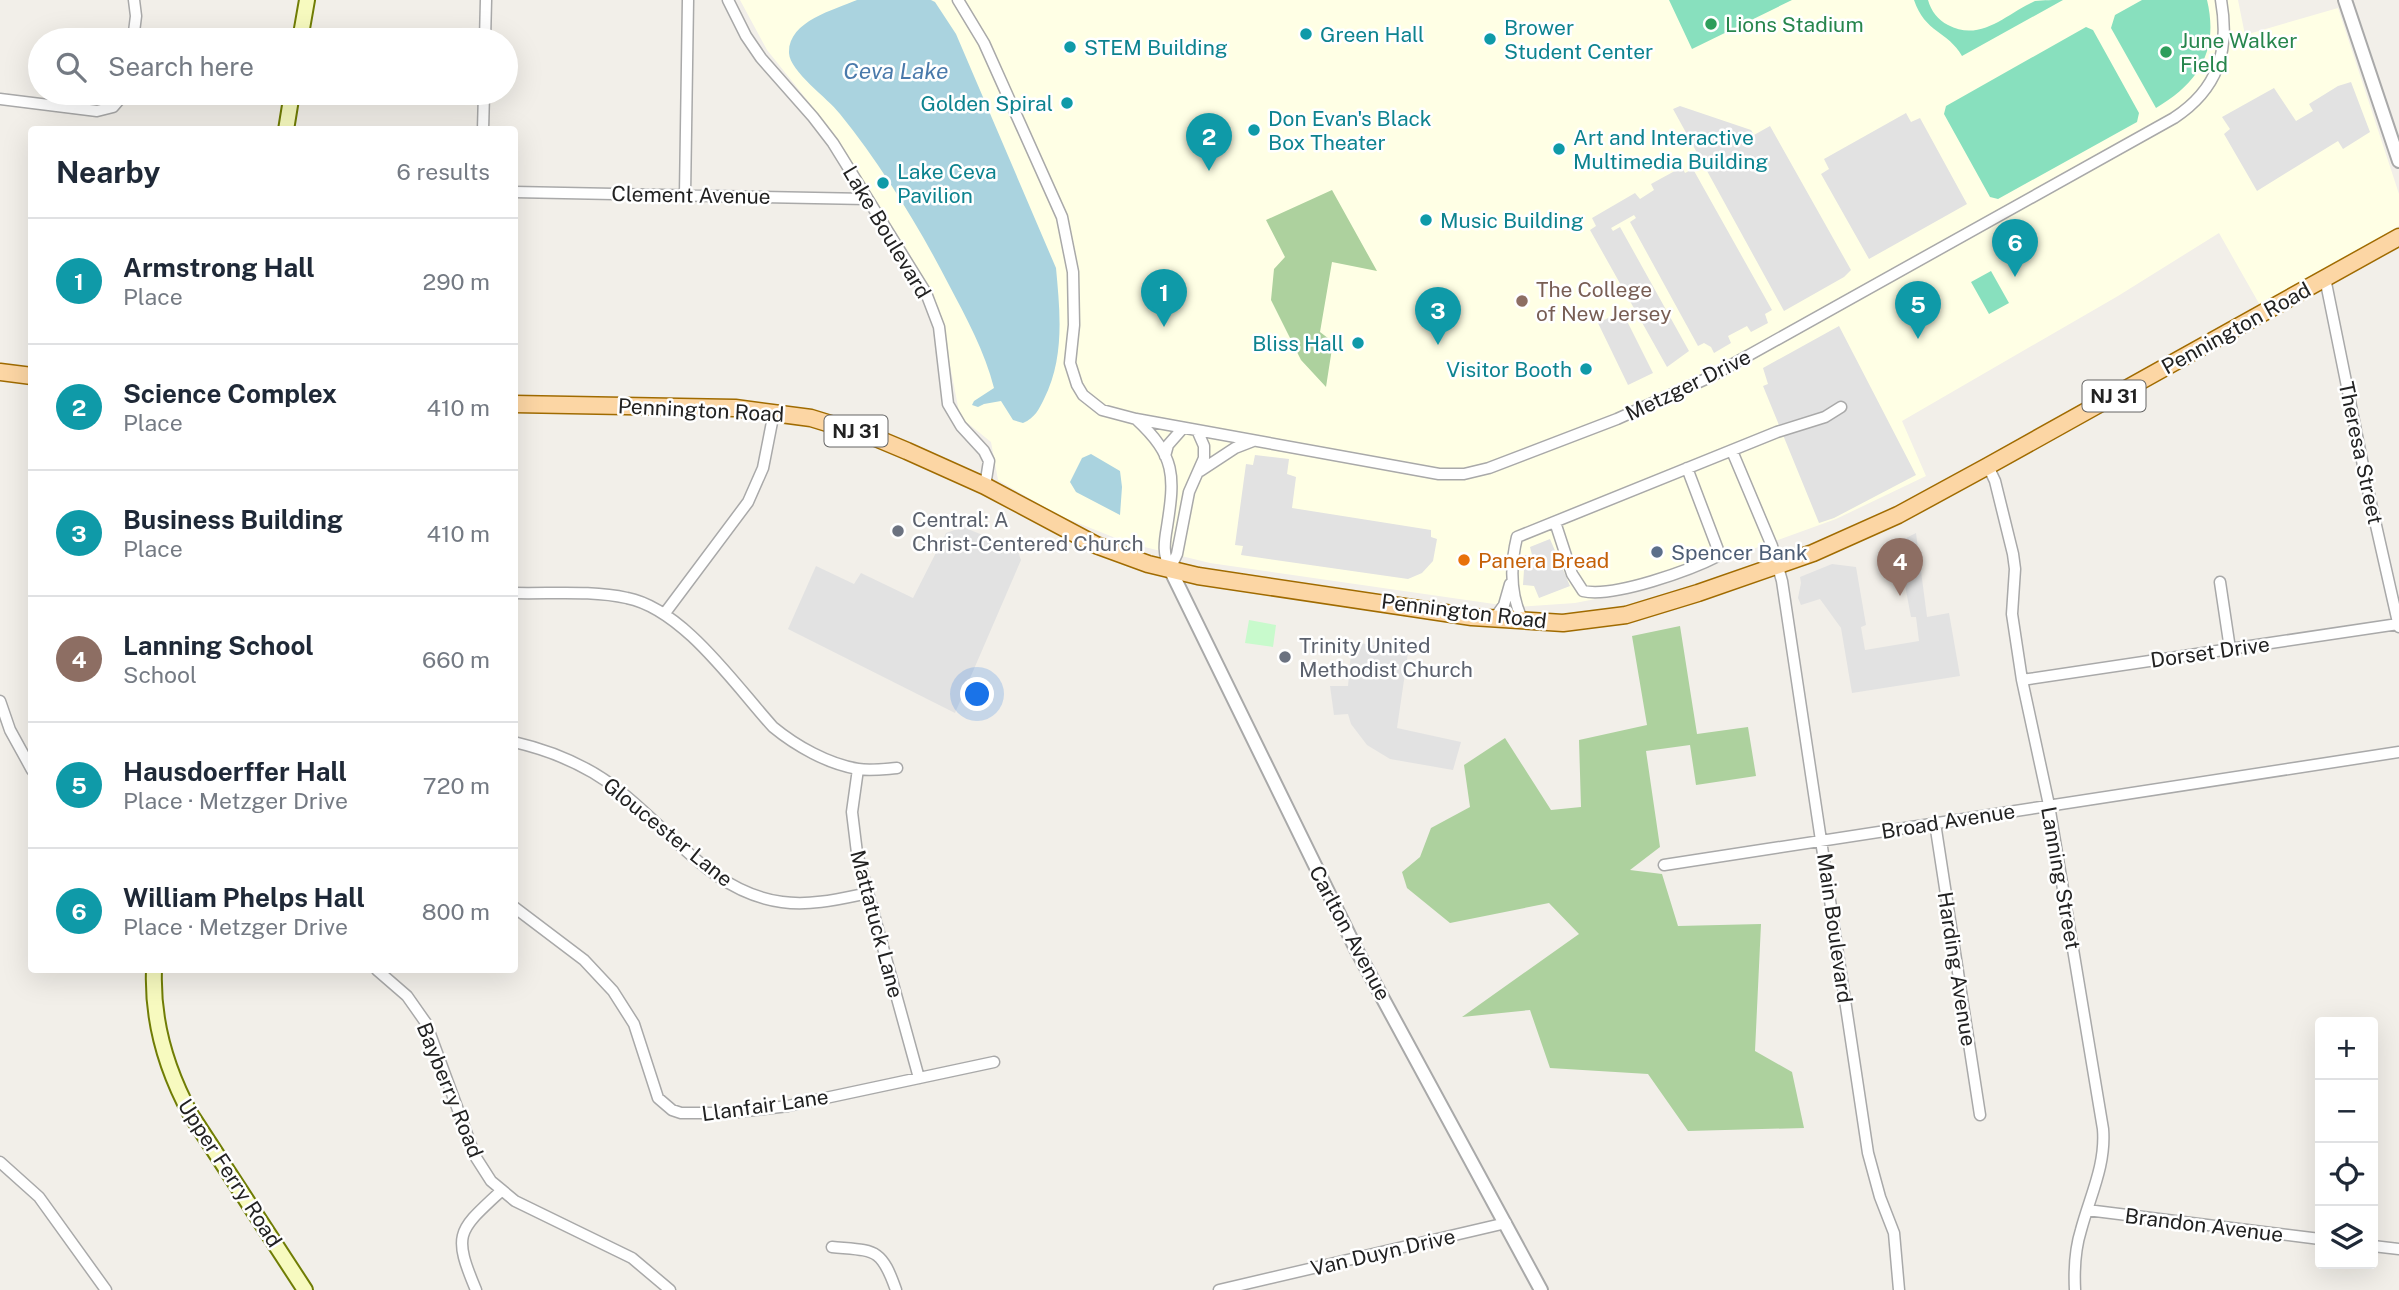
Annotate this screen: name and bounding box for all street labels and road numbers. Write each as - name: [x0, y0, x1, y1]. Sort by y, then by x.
- street label: Lake Boulevard: [838, 161, 936, 303]
- street label: Clement Avenue: [611, 181, 771, 209]
- street label: Pennington Road: [2157, 277, 2315, 379]
- street label: Metzger Drive: [1621, 344, 1755, 426]
- street label: Theresa Street: [2334, 379, 2388, 527]
- road number: NJ 31: [2082, 380, 2146, 412]
- street label: Pennington Road: [617, 393, 785, 427]
- road number: NJ 31: [824, 416, 888, 446]
- street label: Pennington Road: [1380, 588, 1548, 634]
- street label: Dorset Drive: [2149, 631, 2271, 673]
- street label: Gloucester Lane: [598, 772, 738, 892]
- street label: Broad Avenue: [1879, 798, 2017, 844]
- street label: Lanning Street: [2036, 805, 2086, 951]
- street label: Mattatuck Lane: [845, 847, 909, 1001]
- street label: Main Boulevard: [1812, 851, 1858, 1005]
- street label: Carlton Avenue: [1304, 861, 1396, 1005]
- street label: Harding Avenue: [1932, 890, 1982, 1048]
- street label: Bayberry Road: [411, 1019, 489, 1161]
- street label: Llanfair Lane: [700, 1084, 830, 1126]
- street label: Upper Ferry Road: [173, 1094, 287, 1252]
- street label: Brandon Avenue: [2123, 1203, 2285, 1247]
- street label: Van Duyn Drive: [1308, 1223, 1458, 1281]

